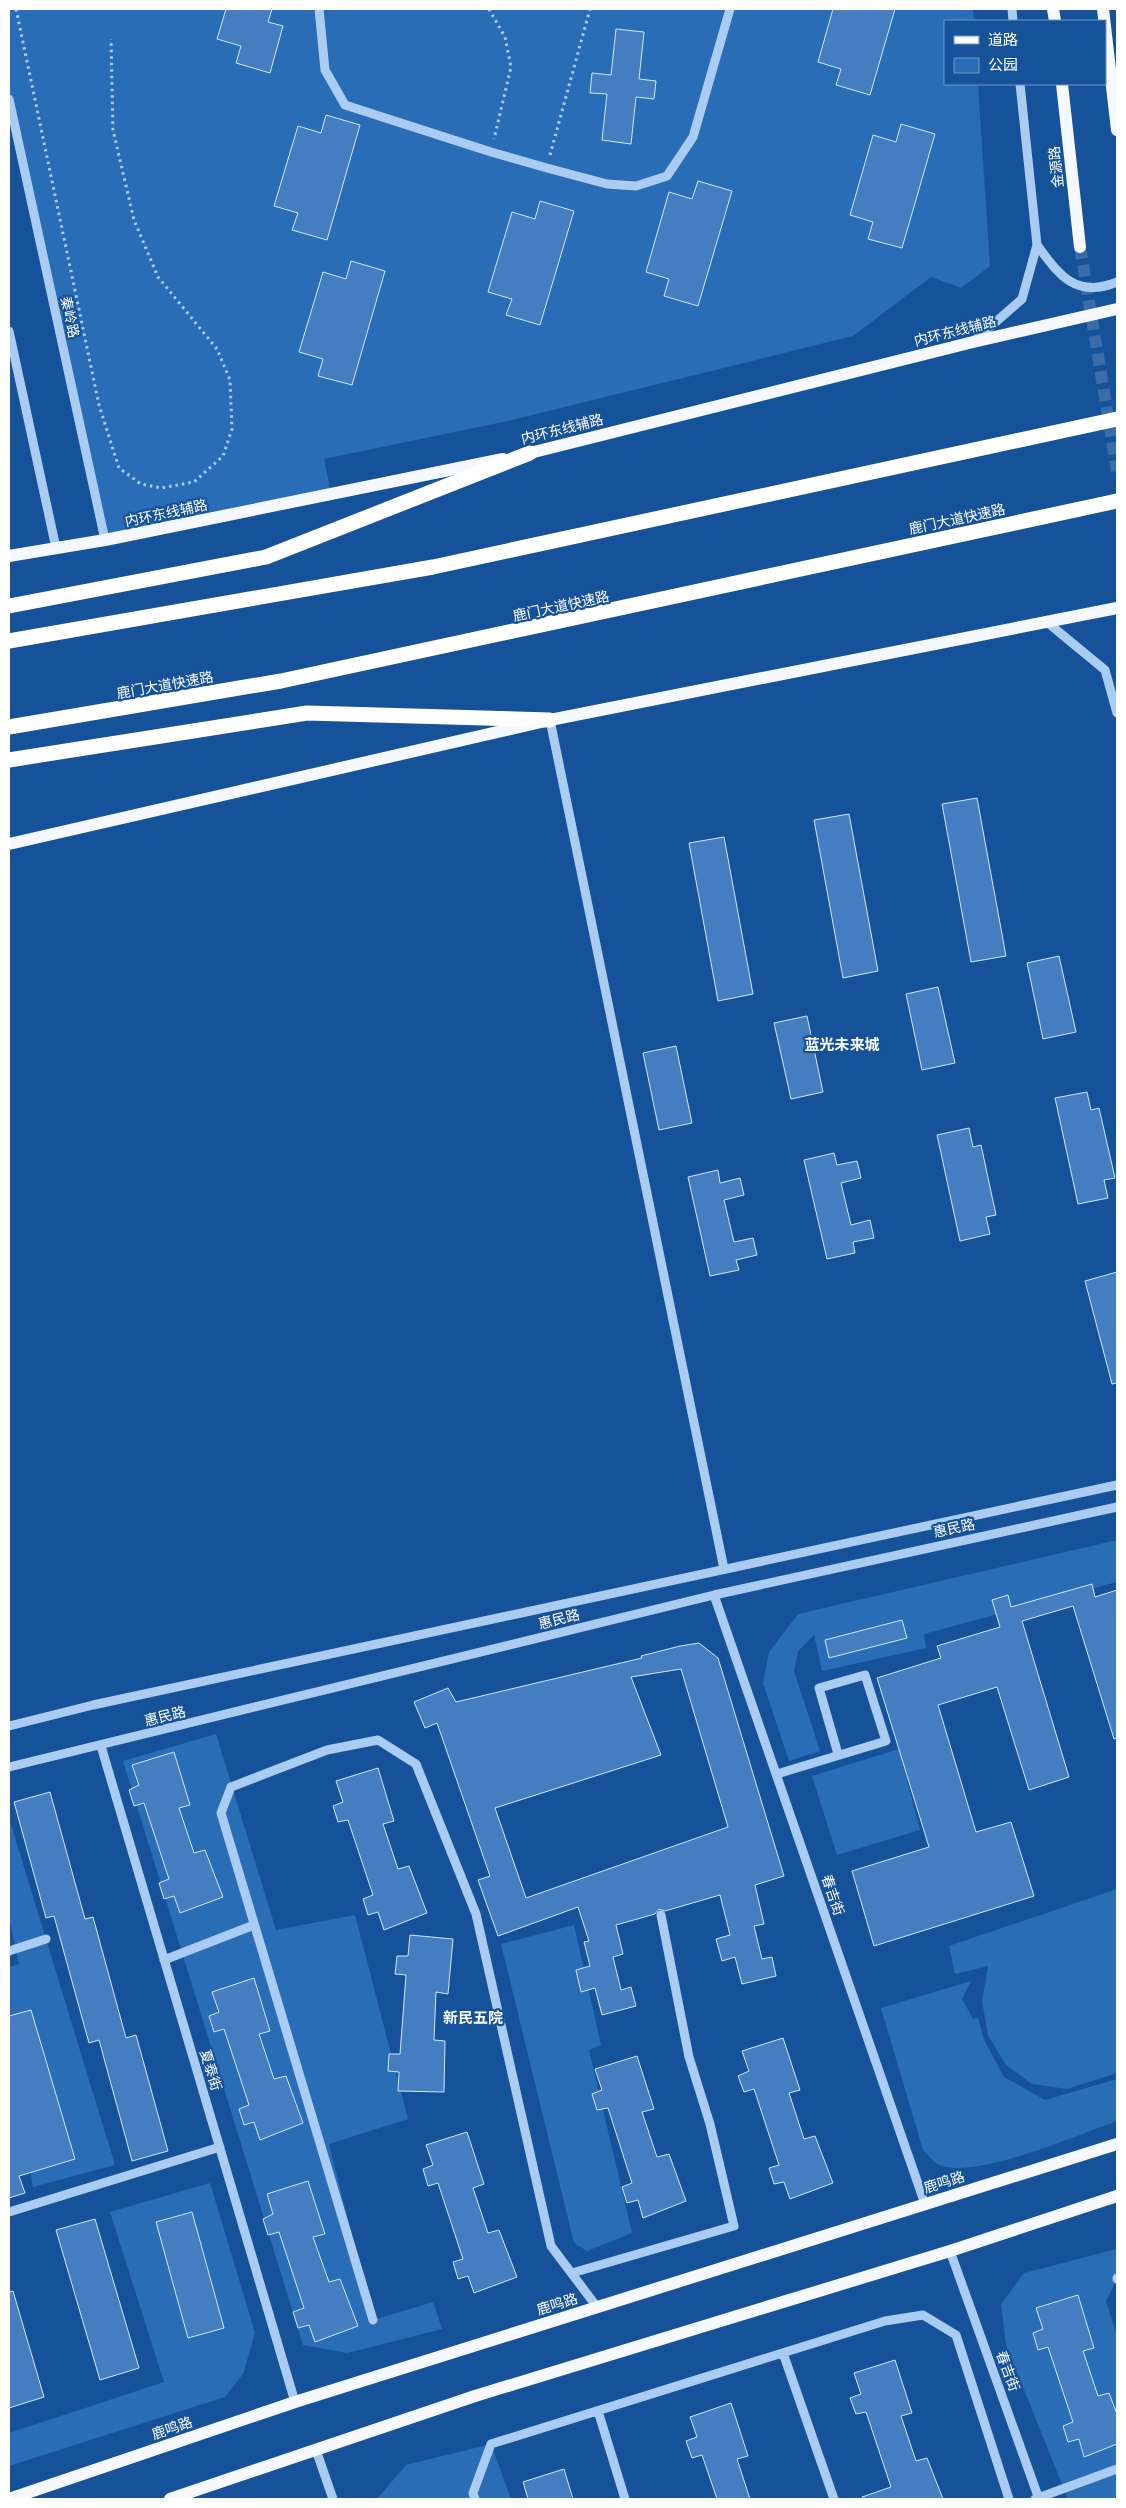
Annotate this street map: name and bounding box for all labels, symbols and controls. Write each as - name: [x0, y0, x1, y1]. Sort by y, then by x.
- legend: [944, 20, 1106, 85]
- text: 道路: [988, 31, 1018, 49]
- text: 公园: [988, 56, 1018, 74]
- street label: 金源路: [1046, 145, 1066, 189]
- street label: 秦岭路: [58, 295, 82, 339]
- street label: 内环东线辅路: [912, 313, 998, 349]
- street label: 内环东线辅路: [519, 411, 605, 447]
- street label: 内环东线辅路: [123, 496, 209, 530]
- street label: 鹿门大道快速路: [907, 501, 1007, 537]
- street label: 鹿门大道快速路: [511, 588, 611, 624]
- street label: 鹿门大道快速路: [115, 669, 215, 701]
- district label: 蓝光未来城: [804, 1036, 880, 1054]
- street label: 惠民路: [932, 1516, 976, 1540]
- street label: 惠民路: [537, 1606, 581, 1632]
- street label: 惠民路: [143, 1703, 187, 1729]
- street label: 春吉街: [819, 1873, 847, 1917]
- district label: 新民五院: [443, 2009, 503, 2027]
- street label: 夏泰街: [197, 2048, 225, 2092]
- street label: 鹿鸣路: [922, 2168, 966, 2196]
- street label: 鹿鸣路: [535, 2290, 579, 2318]
- street label: 春吉街: [993, 2349, 1023, 2393]
- street label: 鹿鸣路: [150, 2414, 194, 2442]

